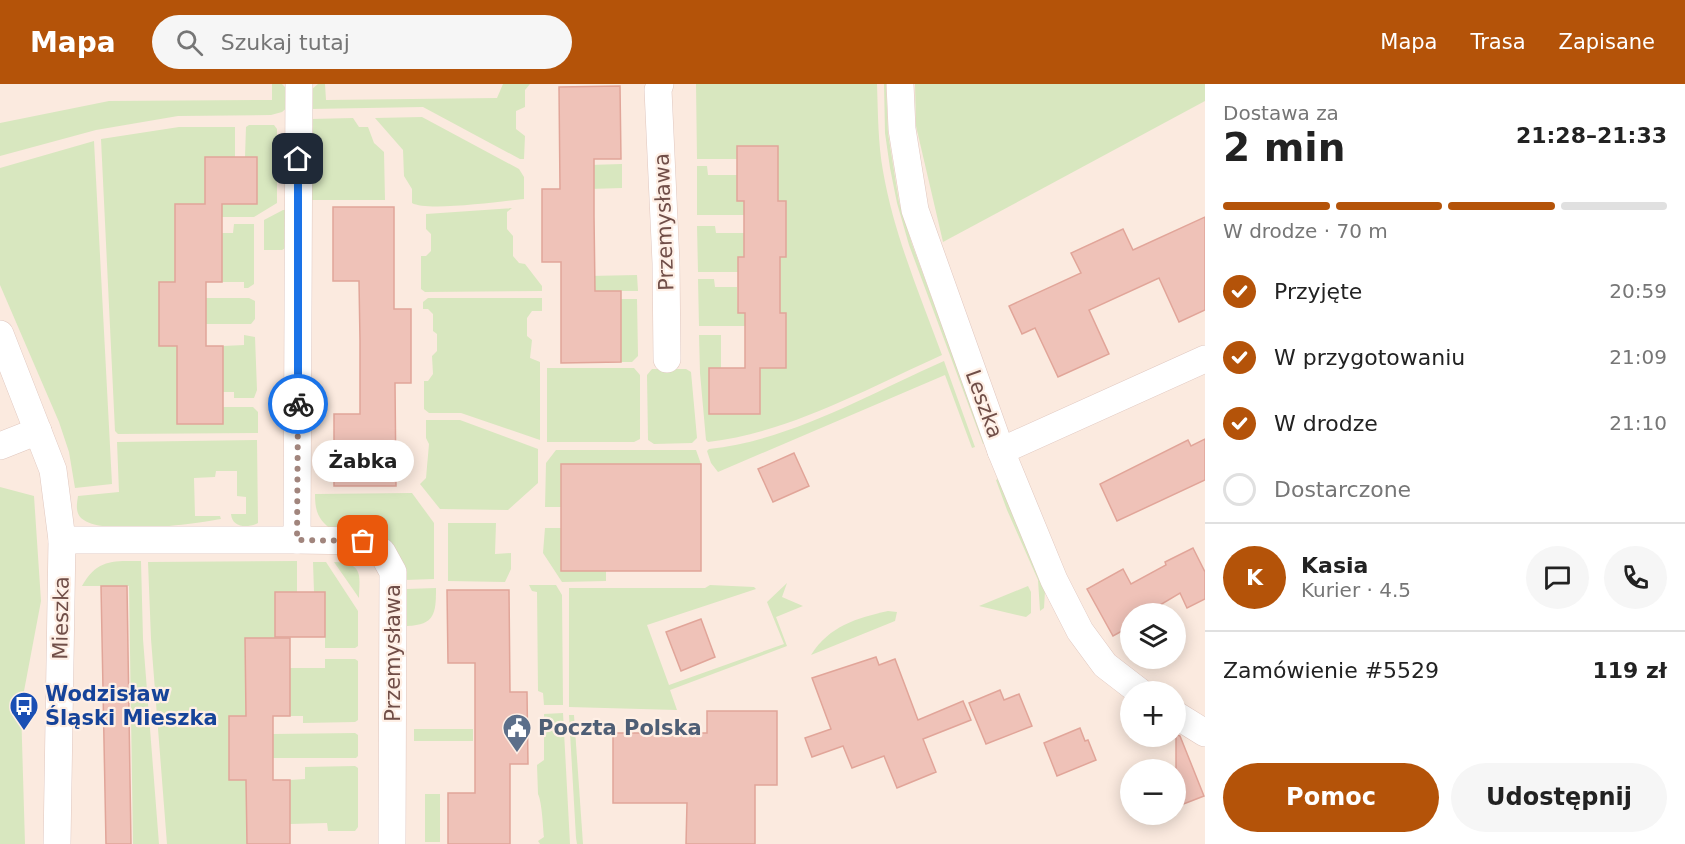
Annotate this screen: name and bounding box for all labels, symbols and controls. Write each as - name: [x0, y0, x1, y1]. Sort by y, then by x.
- search box: [152, 15, 572, 69]
- text: Mapa: [30, 26, 116, 59]
- icon: search: [173, 26, 206, 59]
- text: Szukaj tutaj: [221, 30, 350, 55]
- text: Mapa: [1380, 30, 1437, 54]
- text: Trasa: [1470, 30, 1526, 54]
- text: Zapisane: [1559, 30, 1655, 54]
- text: Dostawa za: [1223, 101, 1339, 125]
- text: 21:28–21:33: [1516, 123, 1667, 148]
- text: 2 min: [1223, 125, 1345, 170]
- pin: [272, 133, 323, 184]
- icon: home: [281, 142, 314, 175]
- street label: Przemysława: [650, 153, 678, 291]
- text: W drodze · 70 m: [1223, 219, 1388, 243]
- icon: check: [1223, 275, 1256, 308]
- text: Przyjęte: [1274, 279, 1362, 304]
- text: 20:59: [1609, 279, 1667, 303]
- icon: check: [1223, 341, 1256, 374]
- text: W przygotowaniu: [1274, 345, 1465, 370]
- text: 21:09: [1609, 345, 1667, 369]
- street label: Leszka: [961, 367, 1007, 441]
- courier: [268, 374, 328, 434]
- icon: bike: [282, 388, 315, 421]
- icon: check: [1223, 407, 1256, 440]
- text: W drodze: [1274, 411, 1378, 436]
- text: 21:10: [1609, 411, 1667, 435]
- callout: Żabka: [312, 439, 414, 481]
- text: Żabka: [328, 449, 398, 473]
- text: Dostarczone: [1274, 477, 1411, 502]
- pin: [337, 515, 388, 566]
- icon: bag: [346, 524, 379, 557]
- button: chat: [1526, 546, 1589, 609]
- button: phone: [1604, 546, 1667, 609]
- text: Kasia: [1301, 553, 1368, 578]
- text: K: [1246, 565, 1263, 590]
- street label: Mieszka: [48, 576, 74, 660]
- text: Kurier · 4.5: [1301, 578, 1411, 602]
- street label: Przemysława: [381, 584, 405, 722]
- map controls: [1120, 603, 1186, 825]
- button: layers: [1120, 603, 1186, 669]
- text: Zamówienie #5529: [1223, 658, 1439, 683]
- text: 119 zł: [1592, 658, 1667, 683]
- button: +: [1120, 681, 1186, 747]
- place label: Wodzisław Śląski Mieszka: [45, 682, 218, 730]
- bus stop icon: Wodzisław Śląski Mieszka: [8, 690, 40, 732]
- public building icon: Poczta Polska: [501, 712, 533, 754]
- place label: Poczta Polska: [538, 716, 702, 740]
- button: −: [1120, 759, 1186, 825]
- button: Pomoc: [1223, 763, 1439, 832]
- button: Udostępnij: [1451, 763, 1667, 832]

